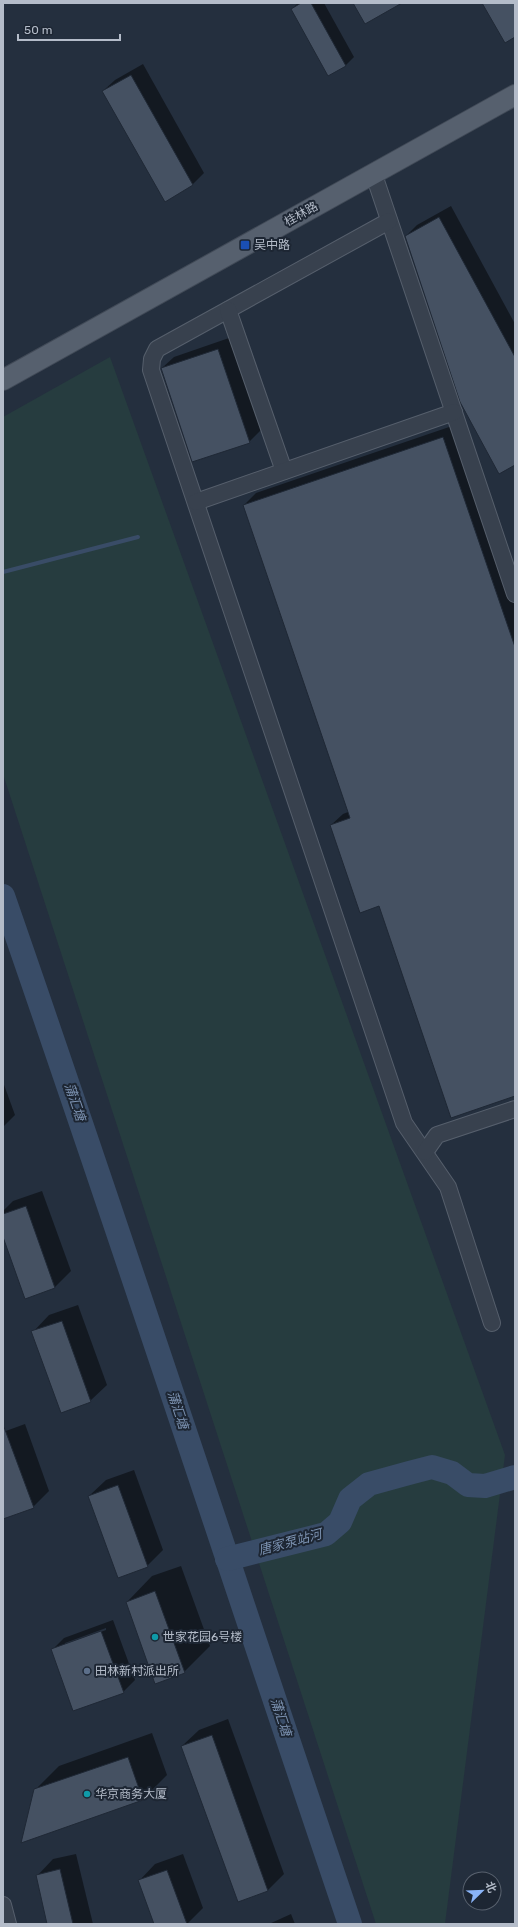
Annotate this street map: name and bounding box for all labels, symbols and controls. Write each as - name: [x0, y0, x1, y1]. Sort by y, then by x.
- scale bar: [18, 16, 120, 42]
- text: 50 m: [24, 23, 52, 37]
- street label: 桂林路: [282, 199, 320, 229]
- place label: 吴中路: [254, 238, 290, 252]
- marker: 吴中路: [239, 239, 251, 251]
- water label: 蒲汇塘: [62, 1081, 89, 1125]
- water label: 蒲汇塘: [165, 1389, 192, 1433]
- water label: 唐家泵站河: [257, 1526, 326, 1558]
- place label: 世家花园6号楼: [163, 1630, 242, 1644]
- marker: 世家花园6号楼: [150, 1632, 160, 1642]
- place label: 田林新村派出所: [95, 1664, 179, 1678]
- marker: 田林新村派出所: [82, 1666, 92, 1676]
- water label: 蒲汇塘: [268, 1696, 295, 1740]
- place label: 华京商务大厦: [95, 1787, 167, 1801]
- marker: 华京商务大厦: [82, 1789, 92, 1799]
- north arrow: [462, 1871, 502, 1911]
- text: 北: [483, 1880, 499, 1895]

